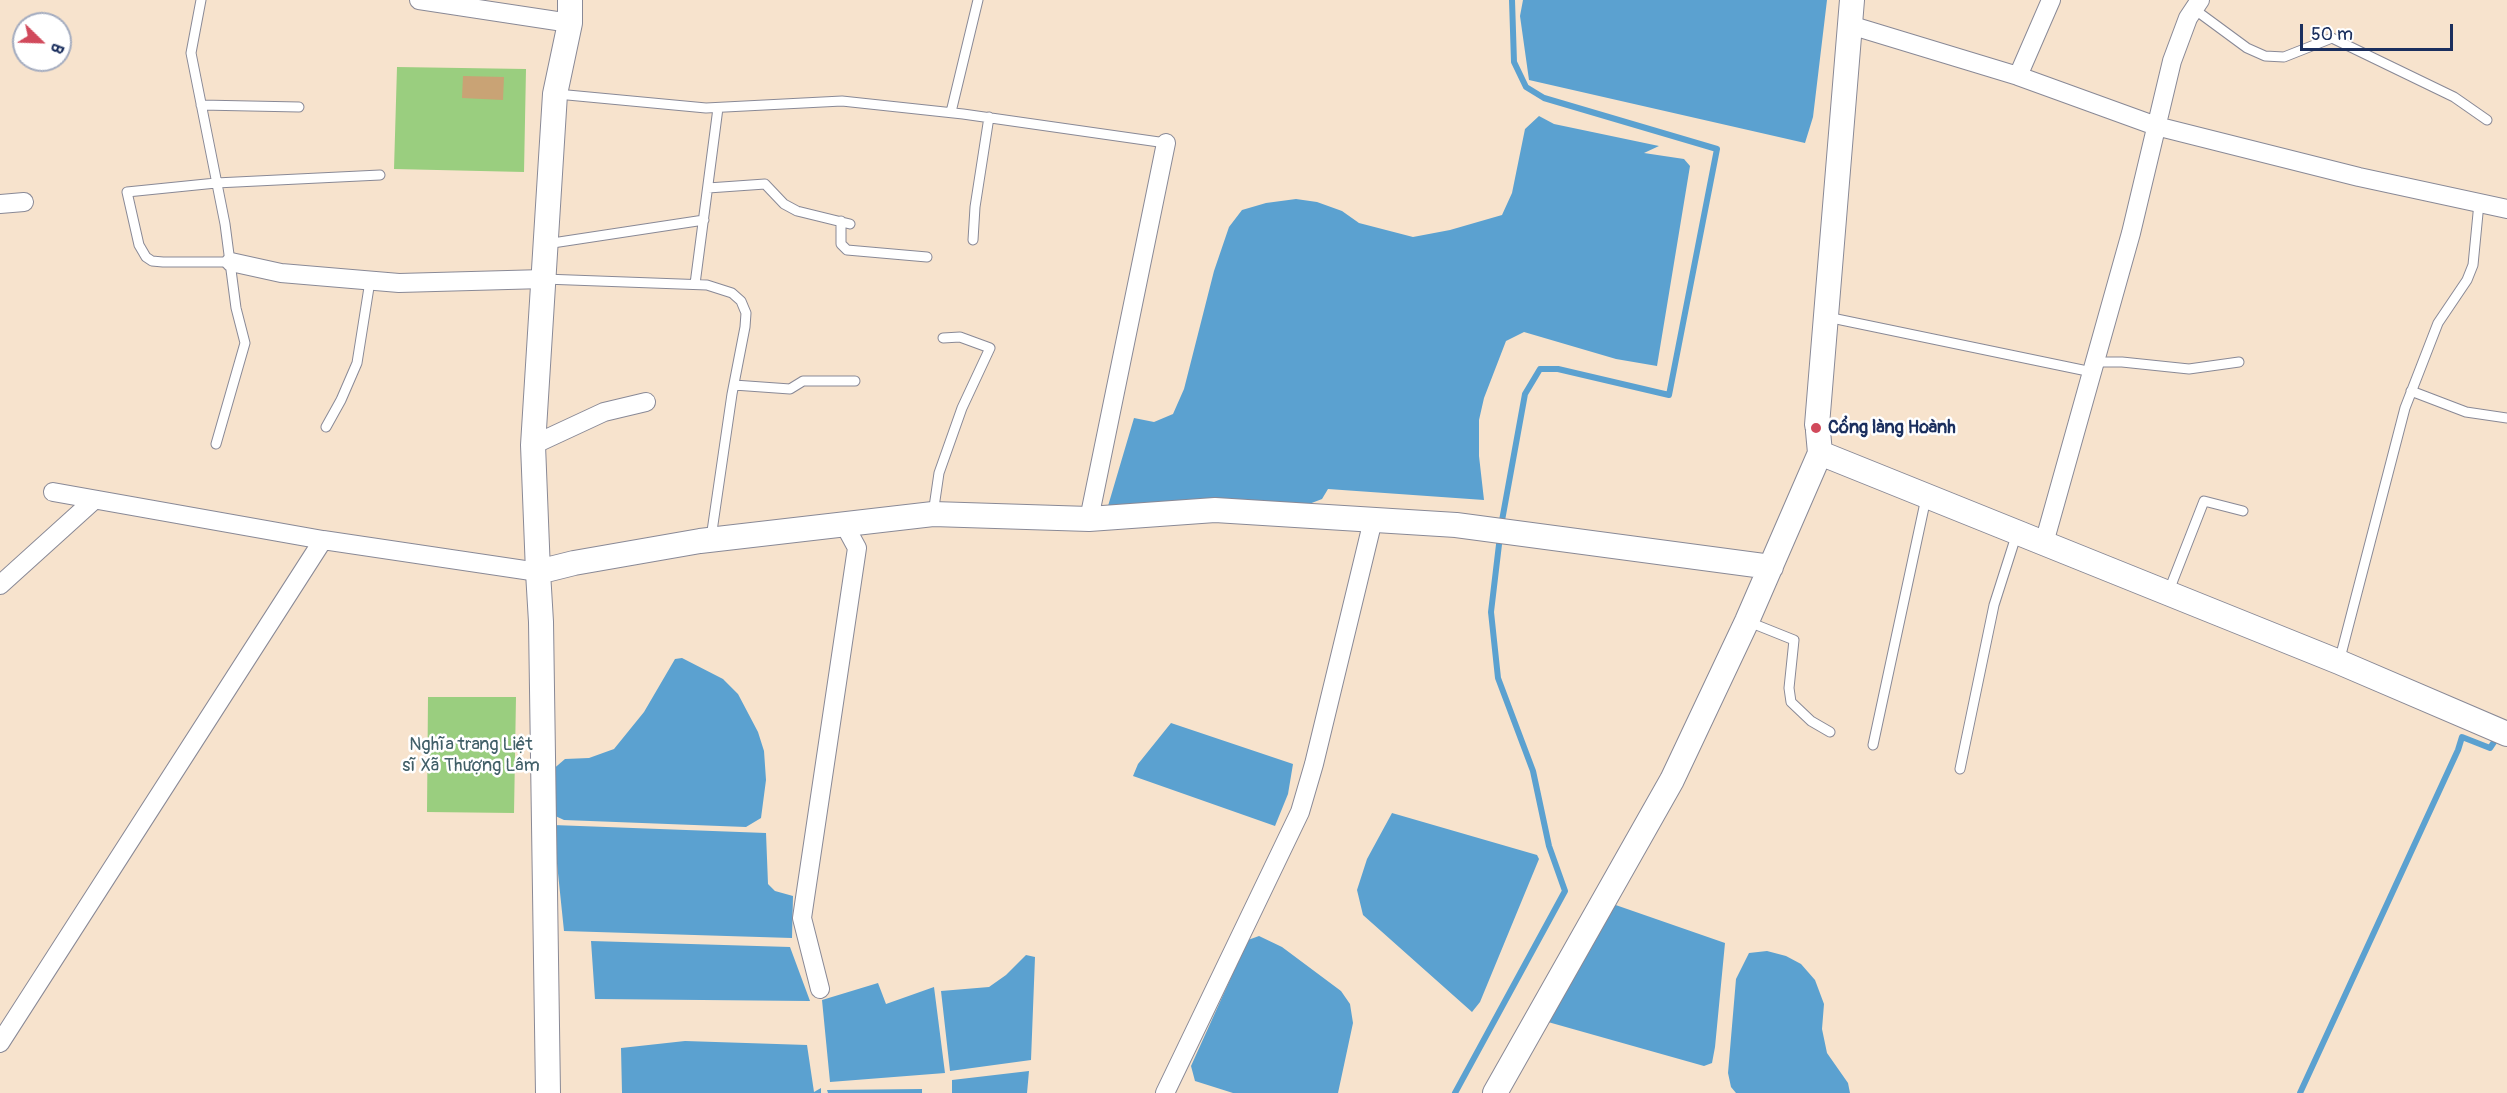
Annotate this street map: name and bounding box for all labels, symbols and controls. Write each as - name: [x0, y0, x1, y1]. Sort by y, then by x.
- north arrow: [12, 12, 72, 72]
- scale bar: [2303, 12, 2456, 50]
- text: 50 m: [2311, 23, 2353, 46]
- text: B: [46, 40, 68, 56]
- place label: Cổng làng Hoành: [1828, 417, 1956, 439]
- marker: Cổng làng Hoành: [1809, 421, 1823, 435]
- park label: Nghĩa trang Liệt sĩ Xã Thượng Lâm: [402, 734, 540, 777]

